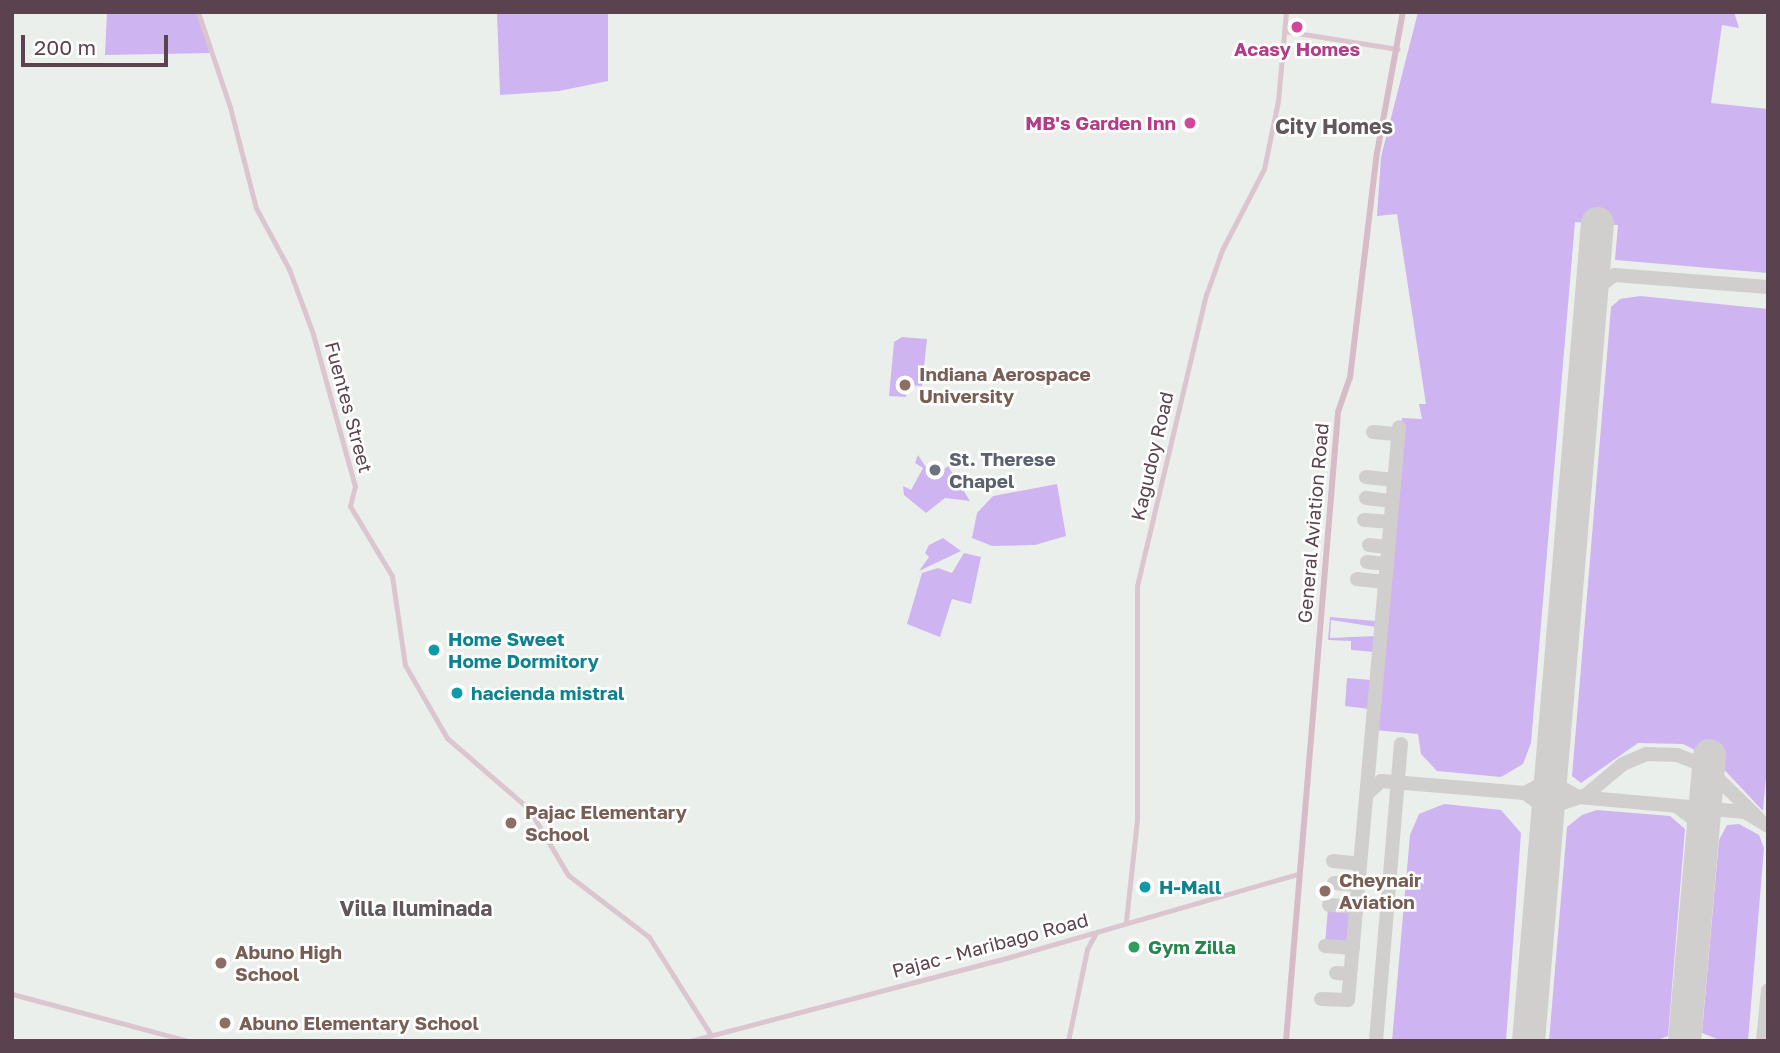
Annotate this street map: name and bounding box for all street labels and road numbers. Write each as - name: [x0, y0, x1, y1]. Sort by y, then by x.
- street label: Fuentes Street: [321, 339, 377, 475]
- street label: Kagudoy Road: [1126, 389, 1178, 523]
- street label: General Aviation Road: [1293, 422, 1333, 624]
- street label: Pajac - Maribago Road: [889, 908, 1091, 982]

